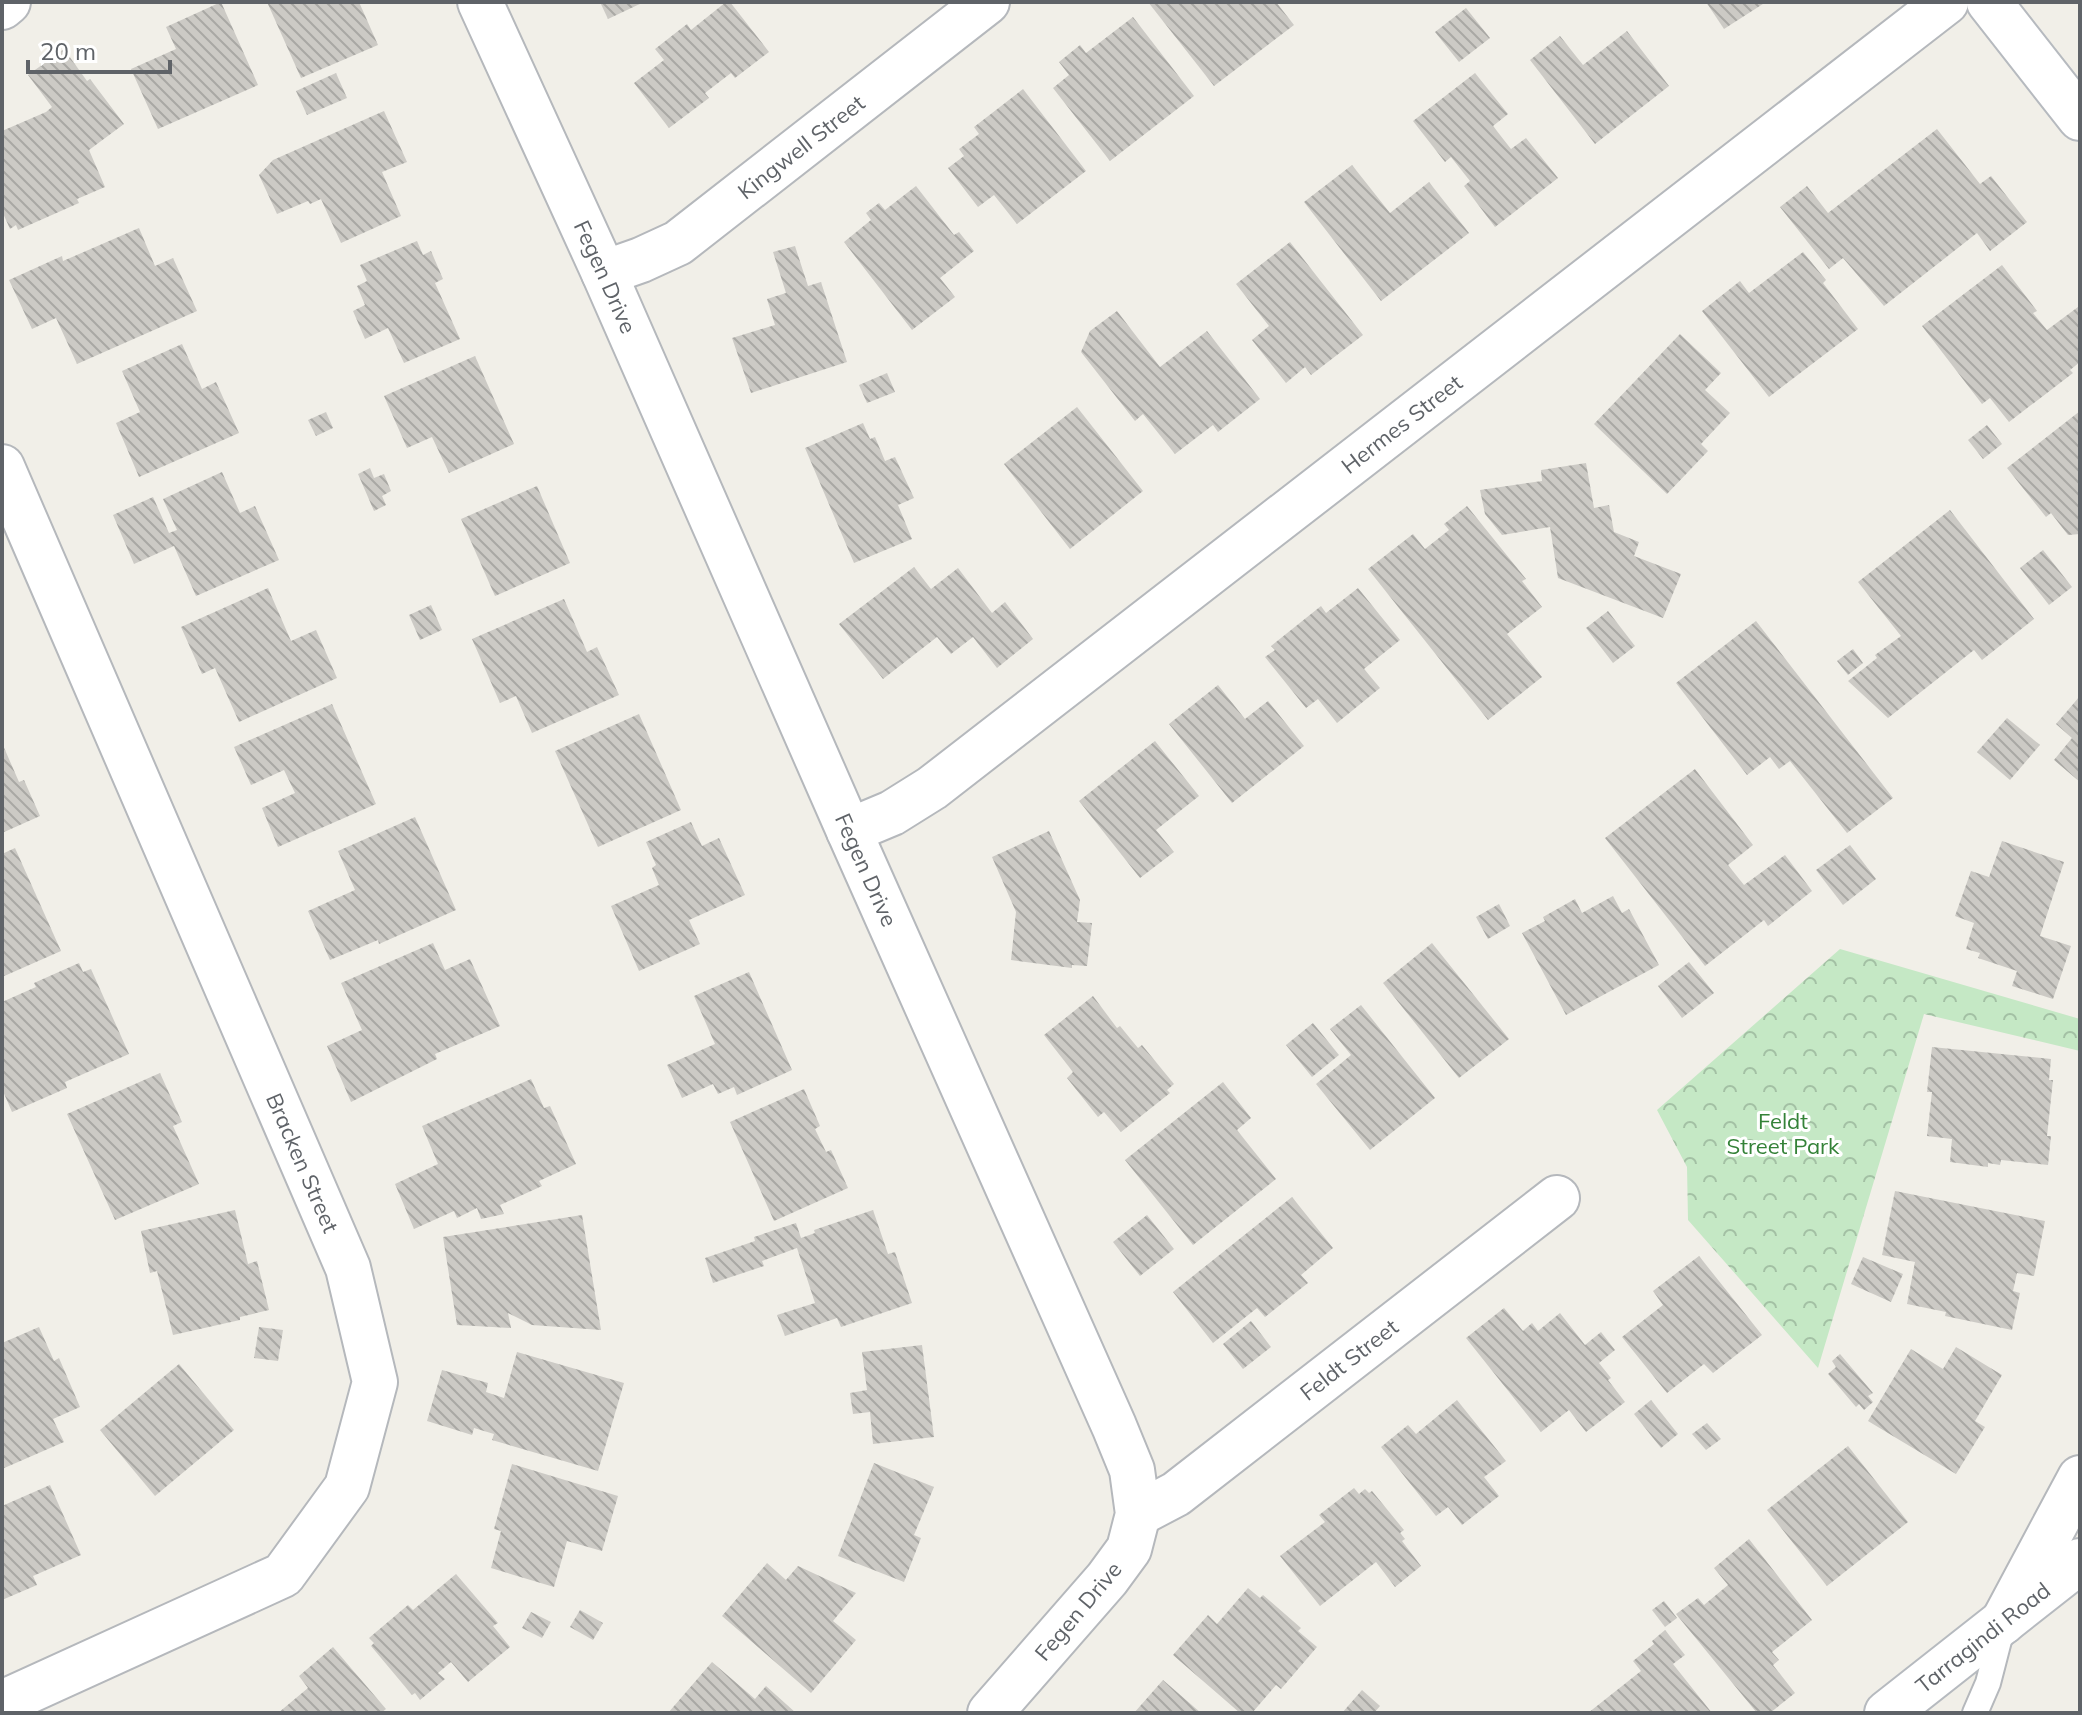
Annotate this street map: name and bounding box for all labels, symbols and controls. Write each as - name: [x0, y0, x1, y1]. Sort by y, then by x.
- scale bar: [28, 24, 170, 74]
- text: 20 m: [40, 36, 96, 66]
- street label: Kingwell Street: [732, 89, 870, 205]
- street label: Fegen Drive: [568, 216, 643, 338]
- street label: Hermes Street: [1335, 368, 1468, 480]
- street label: Fegen Drive: [829, 809, 904, 931]
- street label: Bracken Street: [260, 1089, 345, 1237]
- park label: Feldt Street Park: [1727, 1107, 1840, 1160]
- street label: Feldt Street: [1294, 1313, 1404, 1406]
- street label: Fegen Drive: [1028, 1556, 1128, 1666]
- street label: Tarragindi Road: [1910, 1576, 2056, 1699]

